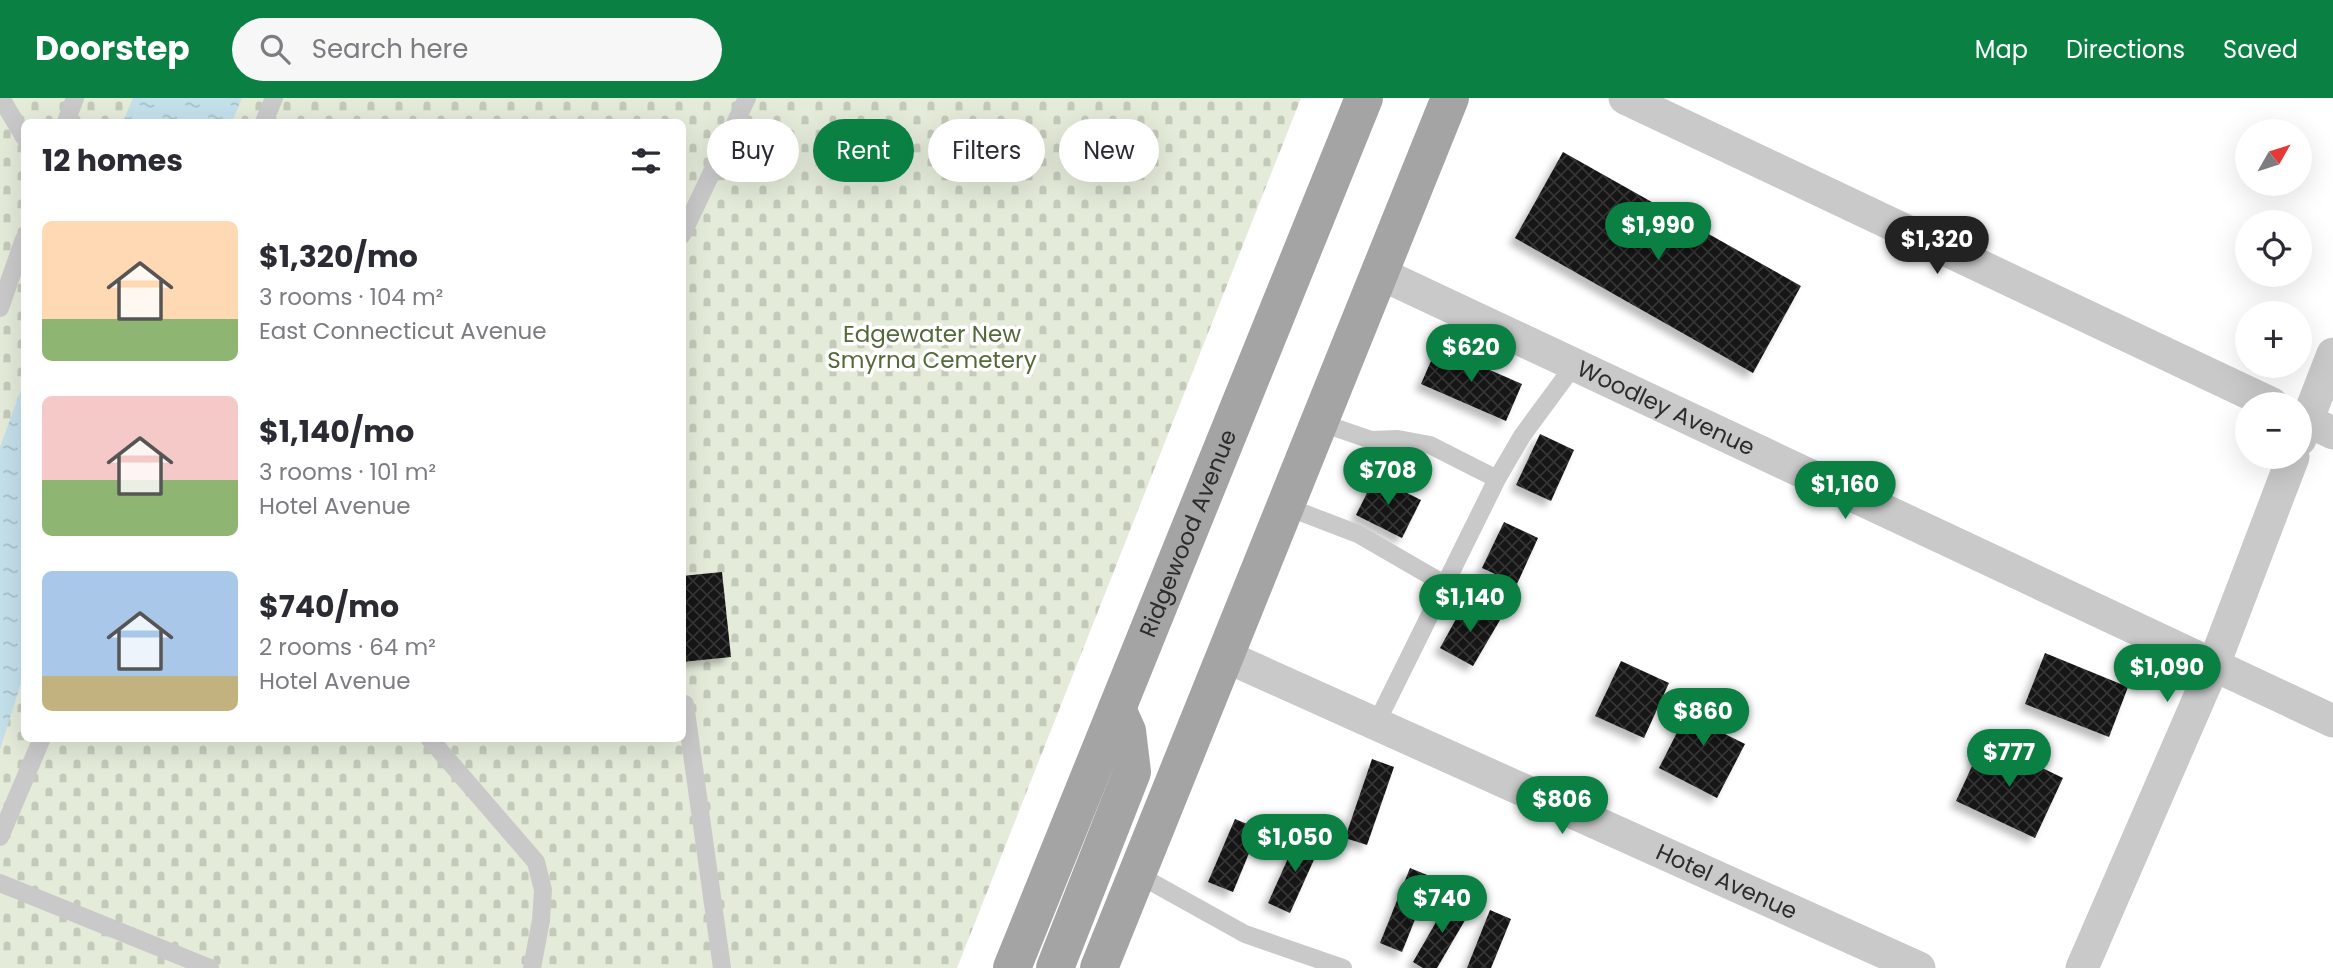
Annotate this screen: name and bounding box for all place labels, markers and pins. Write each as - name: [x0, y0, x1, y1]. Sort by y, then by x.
- pin: $1,990: [1601, 202, 1715, 262]
- pin: $1,320: [1880, 216, 1994, 276]
- pin: $620: [1430, 324, 1512, 384]
- pin: $708: [1347, 448, 1429, 507]
- pin: $1,160: [1788, 462, 1902, 521]
- pin: $1,140: [1413, 574, 1527, 634]
- pin: $1,090: [2110, 644, 2224, 704]
- pin: $860: [1662, 688, 1744, 748]
- pin: $777: [1968, 730, 2050, 789]
- pin: $806: [1521, 776, 1603, 836]
- pin: $1,050: [1238, 814, 1352, 874]
- pin: $740: [1401, 876, 1483, 935]

